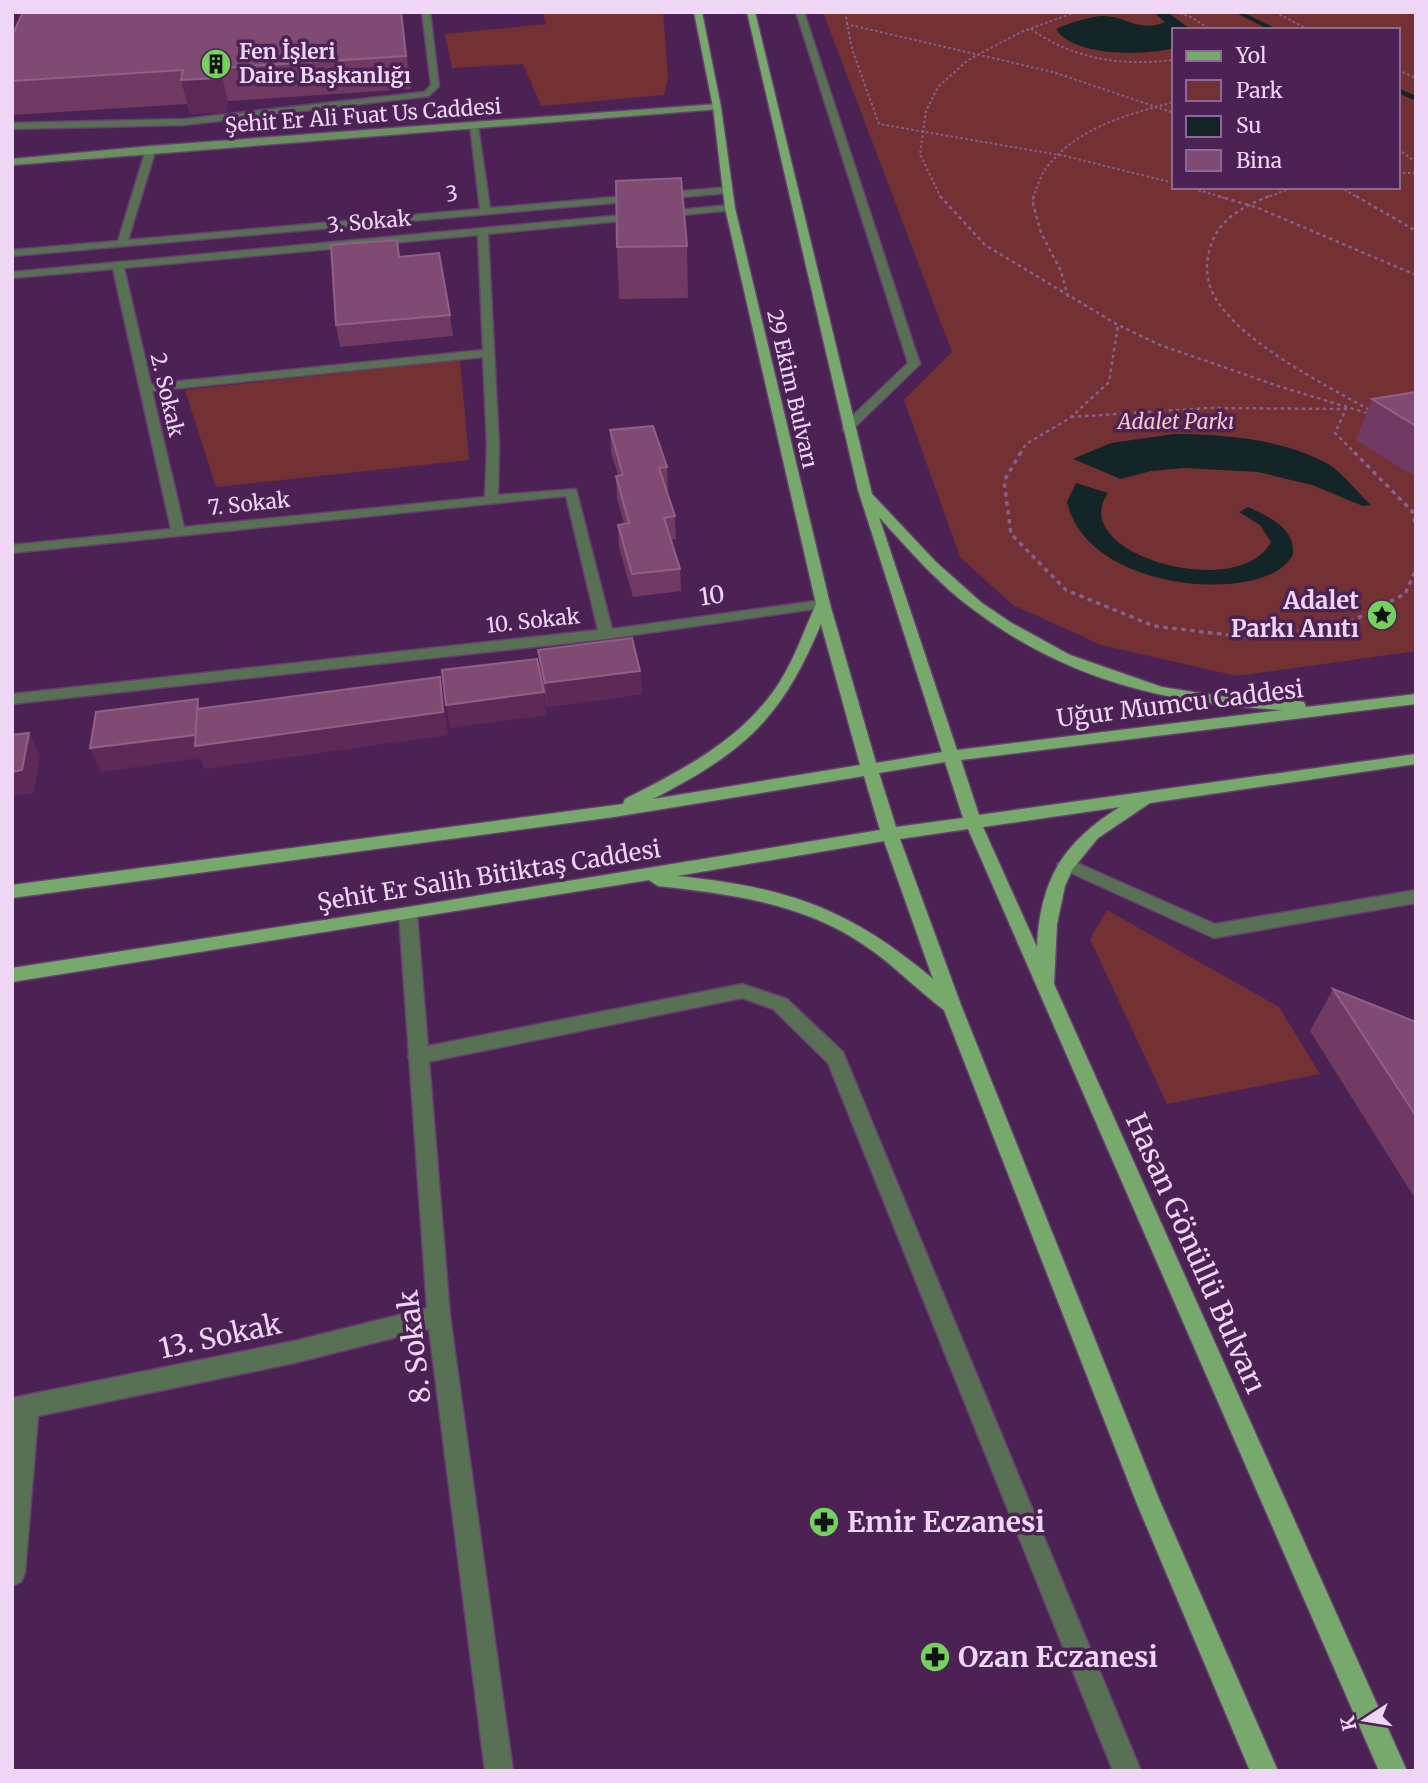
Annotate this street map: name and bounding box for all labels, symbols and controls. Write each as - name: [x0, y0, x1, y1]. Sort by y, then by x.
- legend: [1172, 28, 1400, 189]
- place label: Fen İşleri Daire Başkanlığı: [239, 38, 411, 89]
- text: Yol: [1235, 42, 1267, 69]
- building icon: Fen İşleri Daire Başkanlığı: [199, 47, 233, 81]
- text: Park: [1236, 77, 1283, 104]
- street label: Şehit Er Ali Fuat Us Caddesi: [224, 92, 502, 139]
- text: Su: [1236, 112, 1261, 139]
- text: Bina: [1236, 147, 1282, 174]
- street label: 3: [445, 180, 459, 207]
- street label: 3. Sokak: [326, 204, 413, 239]
- street label: 29 Ekim Bulvarı: [761, 307, 824, 471]
- street label: 2. Sokak: [145, 350, 190, 440]
- park label: Adalet Parkı: [1116, 408, 1234, 435]
- street label: 7. Sokak: [207, 486, 292, 521]
- street label: 10: [697, 578, 727, 613]
- place label: Adalet Parkı Anıtı: [1231, 585, 1359, 644]
- place icon: Adalet Parkı Anıtı: [1365, 598, 1399, 632]
- street label: 10. Sokak: [485, 602, 582, 639]
- street label: Uğur Mumcu Caddesi: [1055, 673, 1305, 734]
- street label: Şehit Er Salih Bitiktaş Caddesi: [315, 833, 663, 918]
- street label: Hasan Gönüllü Bulvarı: [1118, 1107, 1274, 1399]
- street label: 8. Sokak: [389, 1288, 439, 1406]
- street label: 13. Sokak: [156, 1305, 285, 1367]
- place label: Emir Eczanesi: [847, 1504, 1045, 1540]
- pharmacy icon: Emir Eczanesi: [807, 1505, 841, 1539]
- place label: Ozan Eczanesi: [958, 1639, 1158, 1675]
- pharmacy icon: Ozan Eczanesi: [918, 1640, 952, 1674]
- north arrow: [1330, 1685, 1400, 1755]
- text: K: [1335, 1713, 1362, 1733]

